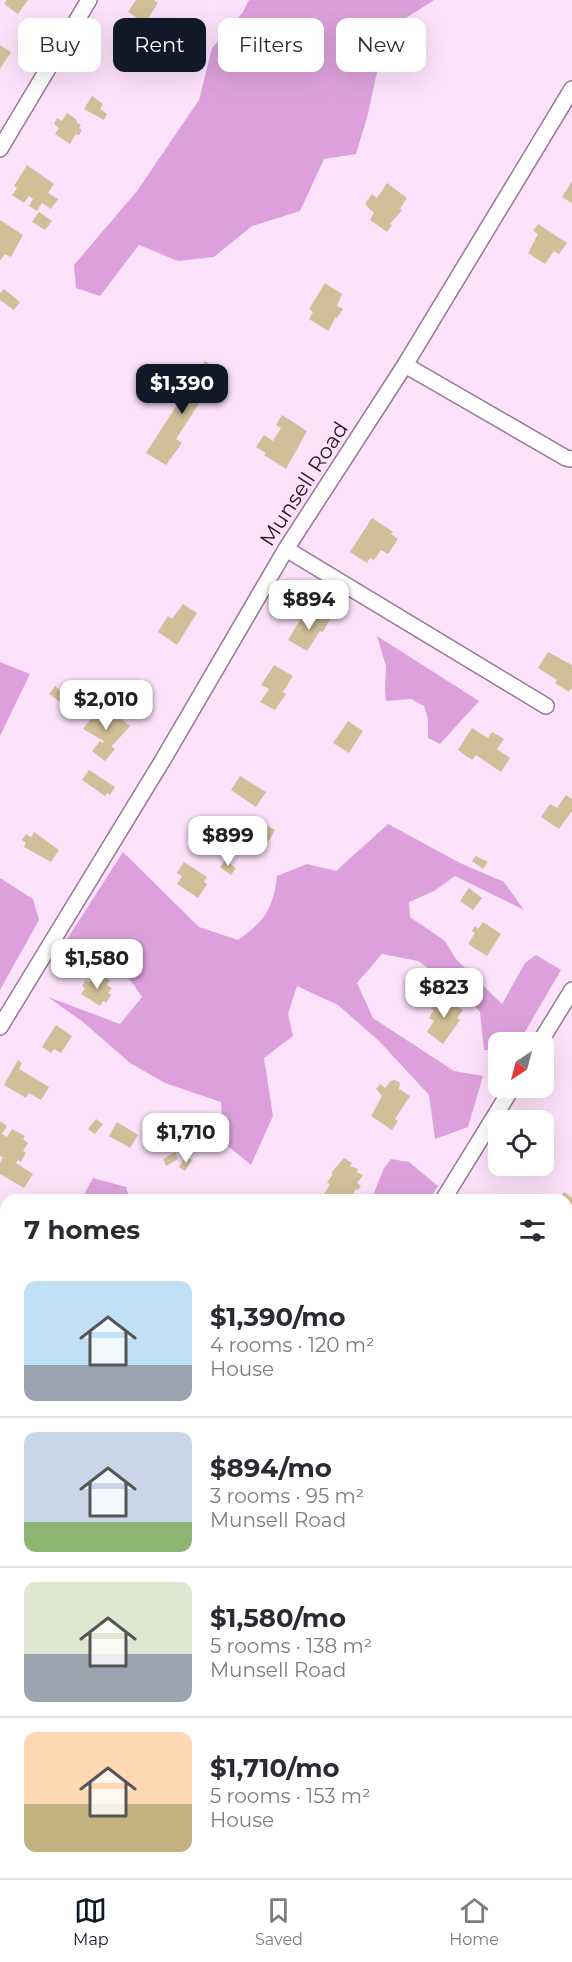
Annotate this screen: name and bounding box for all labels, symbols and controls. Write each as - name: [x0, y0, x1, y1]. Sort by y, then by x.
- chip: Buy: [18, 18, 101, 72]
- chip: Rent: [113, 18, 206, 72]
- chip: Filters: [218, 18, 324, 72]
- chip: New: [336, 18, 426, 72]
- pin: $1,390: [133, 364, 231, 415]
- text: $1,390: [150, 371, 214, 395]
- street label: Munsell Road: [254, 417, 353, 551]
- pin: $894: [273, 580, 345, 631]
- text: $894: [283, 587, 335, 611]
- pin: $2,010: [57, 680, 155, 731]
- text: $2,010: [74, 687, 138, 711]
- pin: $899: [192, 816, 264, 867]
- text: $899: [202, 823, 254, 847]
- pin: $1,580: [48, 939, 146, 990]
- text: $1,580: [65, 946, 129, 970]
- pin: $823: [408, 968, 480, 1019]
- text: $823: [419, 975, 469, 999]
- north arrow: [488, 1032, 554, 1098]
- map controls: [488, 1032, 554, 1176]
- button: locate: [488, 1110, 554, 1176]
- pin: $1,710: [137, 1113, 235, 1164]
- text: $1,710: [156, 1120, 216, 1144]
- text: 7 homes: [24, 1214, 140, 1246]
- icon: filters: [516, 1214, 549, 1247]
- text: $1,390/mo: [210, 1301, 346, 1333]
- icon: home: [72, 1305, 144, 1377]
- text: 4 rooms · 120 m²: [210, 1333, 375, 1357]
- text: House: [210, 1357, 274, 1381]
- text: $894/mo: [210, 1452, 332, 1484]
- icon: home: [72, 1456, 144, 1528]
- text: 3 rooms · 95 m²: [210, 1484, 364, 1508]
- text: Munsell Road: [210, 1508, 346, 1532]
- text: $1,580/mo: [210, 1602, 346, 1634]
- icon: home: [72, 1606, 144, 1678]
- text: 5 rooms · 138 m²: [210, 1634, 372, 1658]
- text: Munsell Road: [210, 1658, 346, 1682]
- text: $1,710/mo: [210, 1752, 340, 1784]
- icon: home: [72, 1756, 144, 1828]
- text: 5 rooms · 153 m²: [210, 1784, 371, 1808]
- text: House: [210, 1808, 274, 1832]
- tab: Map: [73, 1894, 109, 1949]
- tab: Saved: [255, 1894, 303, 1949]
- tab: Home: [449, 1894, 499, 1949]

